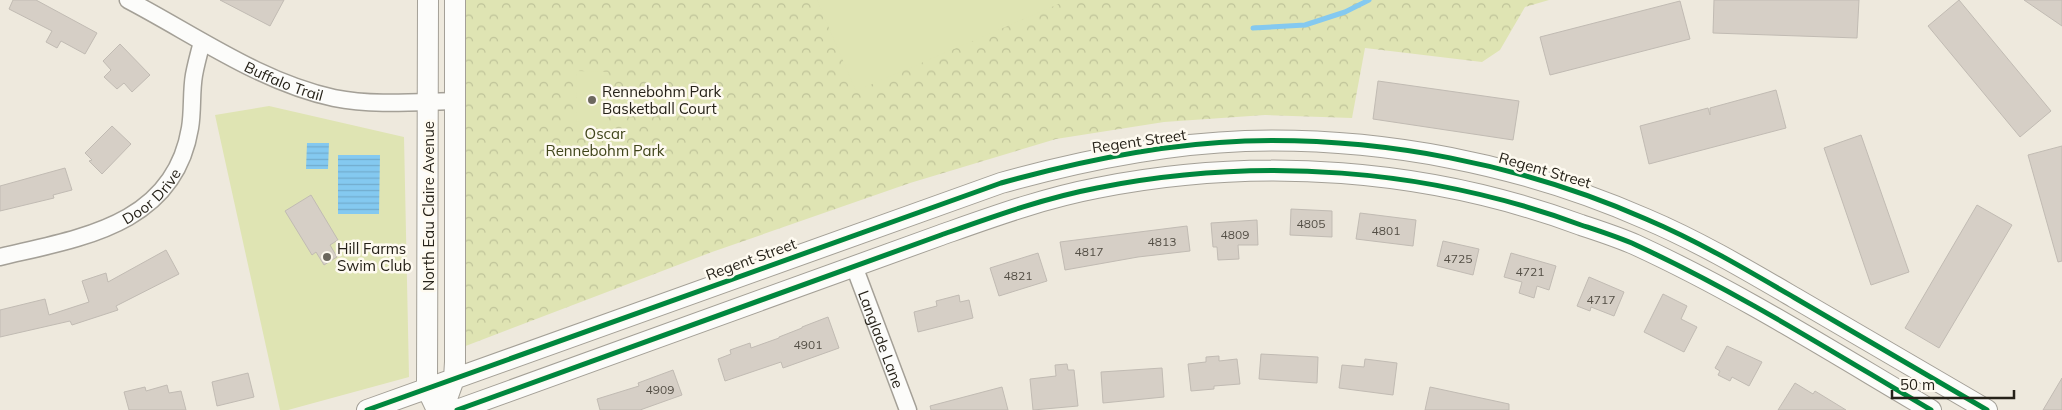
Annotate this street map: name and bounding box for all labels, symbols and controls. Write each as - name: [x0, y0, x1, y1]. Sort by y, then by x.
- street label: Buffalo Trail: [241, 57, 325, 105]
- place label: Rennebohm Park Basketball Court: [602, 82, 721, 118]
- marker: Rennebohm Park Basketball Court: [586, 94, 598, 106]
- street label: North Eau Claire Avenue: [419, 121, 438, 291]
- park label: Oscar Rennebohm Park: [545, 124, 665, 160]
- street label: Regent Street: [1091, 125, 1187, 157]
- street label: Regent Street: [1497, 148, 1593, 192]
- street label: Door Drive: [118, 165, 184, 228]
- house number: 4805: [1297, 216, 1325, 231]
- house number: 4801: [1372, 223, 1400, 238]
- house number: 4809: [1221, 227, 1249, 242]
- street label: Regent Street: [703, 234, 799, 284]
- house number: 4813: [1148, 234, 1176, 249]
- place label: Hill Farms Swim Club: [337, 239, 411, 275]
- house number: 4817: [1075, 244, 1103, 259]
- marker: Hill Farms Swim Club: [321, 251, 333, 263]
- house number: 4725: [1444, 251, 1472, 266]
- house number: 4721: [1516, 264, 1544, 279]
- house number: 4821: [1004, 268, 1032, 283]
- street label: Langlade Lane: [854, 288, 908, 391]
- house number: 4717: [1587, 292, 1615, 307]
- house number: 4901: [794, 337, 822, 352]
- scale bar: [1892, 368, 2014, 400]
- text: 50 m: [1900, 375, 1935, 394]
- house number: 4909: [646, 382, 674, 397]

